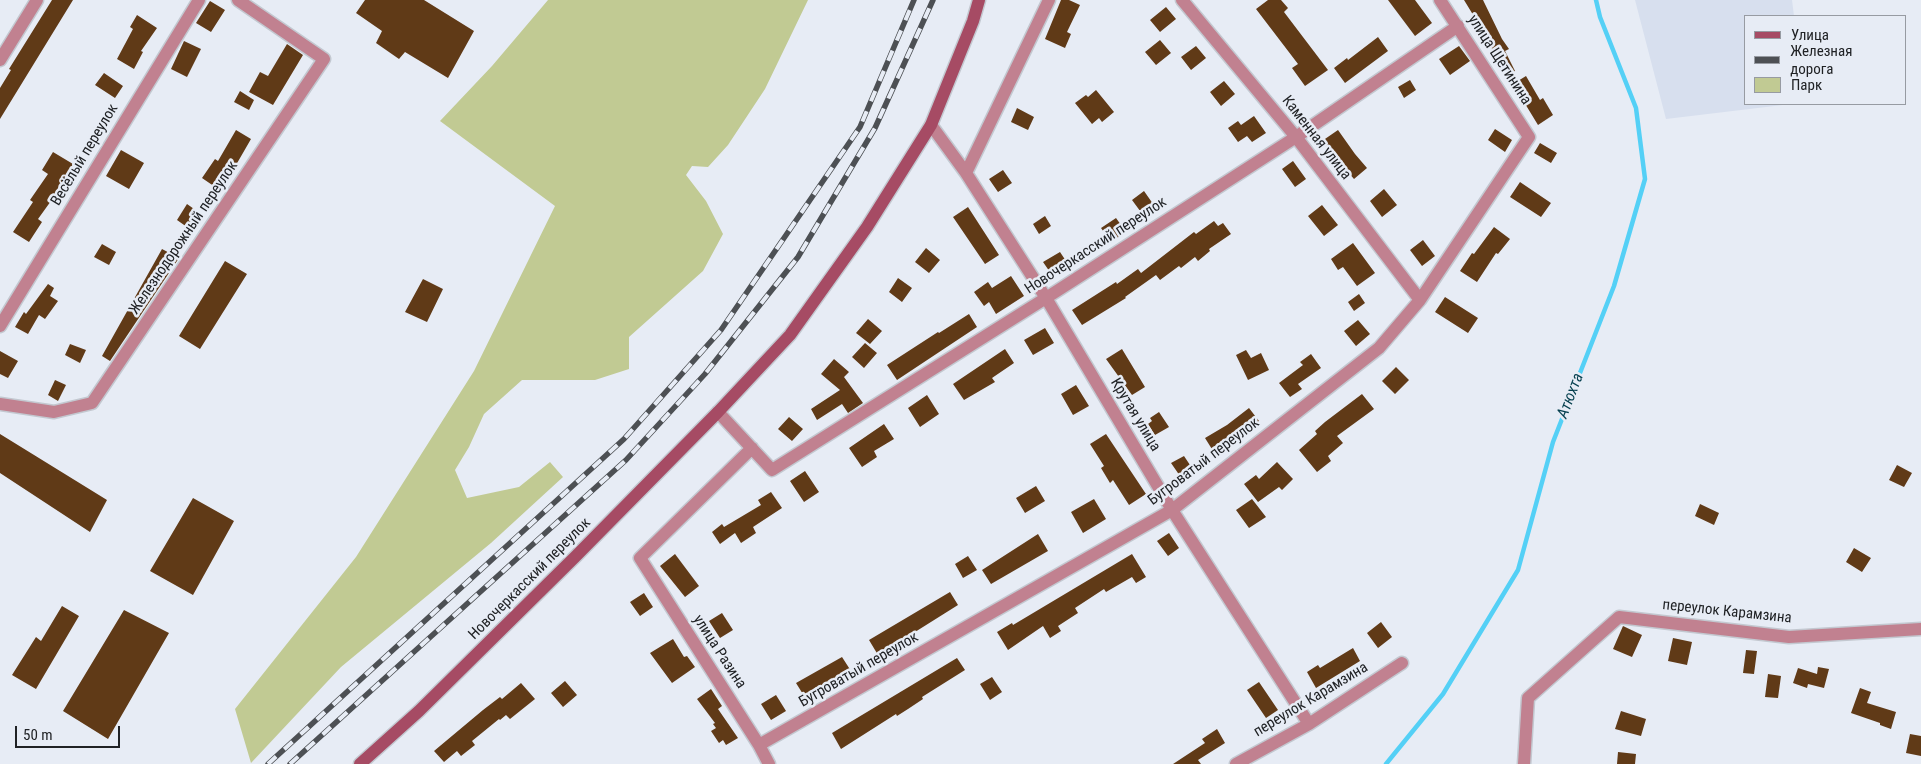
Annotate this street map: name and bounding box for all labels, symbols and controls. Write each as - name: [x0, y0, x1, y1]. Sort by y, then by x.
- street label: улица Щетинина: [1463, 12, 1535, 108]
- legend: [1744, 15, 1906, 105]
- text: Улица: [1791, 26, 1829, 44]
- text: Железная дорога: [1790, 42, 1852, 78]
- text: Парк: [1791, 76, 1822, 94]
- street label: Каменная улица: [1278, 92, 1354, 184]
- street label: Весёлый переулок: [48, 101, 122, 209]
- street label: Железнодорожный переулок: [126, 158, 242, 318]
- street label: Новочеркасский переулок: [1022, 194, 1170, 298]
- water label: Атюхта: [1554, 371, 1588, 421]
- street label: Крутая улица: [1106, 375, 1164, 455]
- street label: Бугроватый переулок: [1145, 414, 1263, 510]
- street label: Новочеркасский переулок: [465, 514, 595, 644]
- street label: переулок Карамзина: [1662, 596, 1792, 628]
- street label: улица Разина: [688, 612, 750, 692]
- street label: Бугроватый переулок: [796, 629, 922, 711]
- street label: переулок Карамзина: [1251, 659, 1371, 741]
- scale bar: [18, 716, 122, 748]
- text: 50 m: [23, 726, 53, 744]

